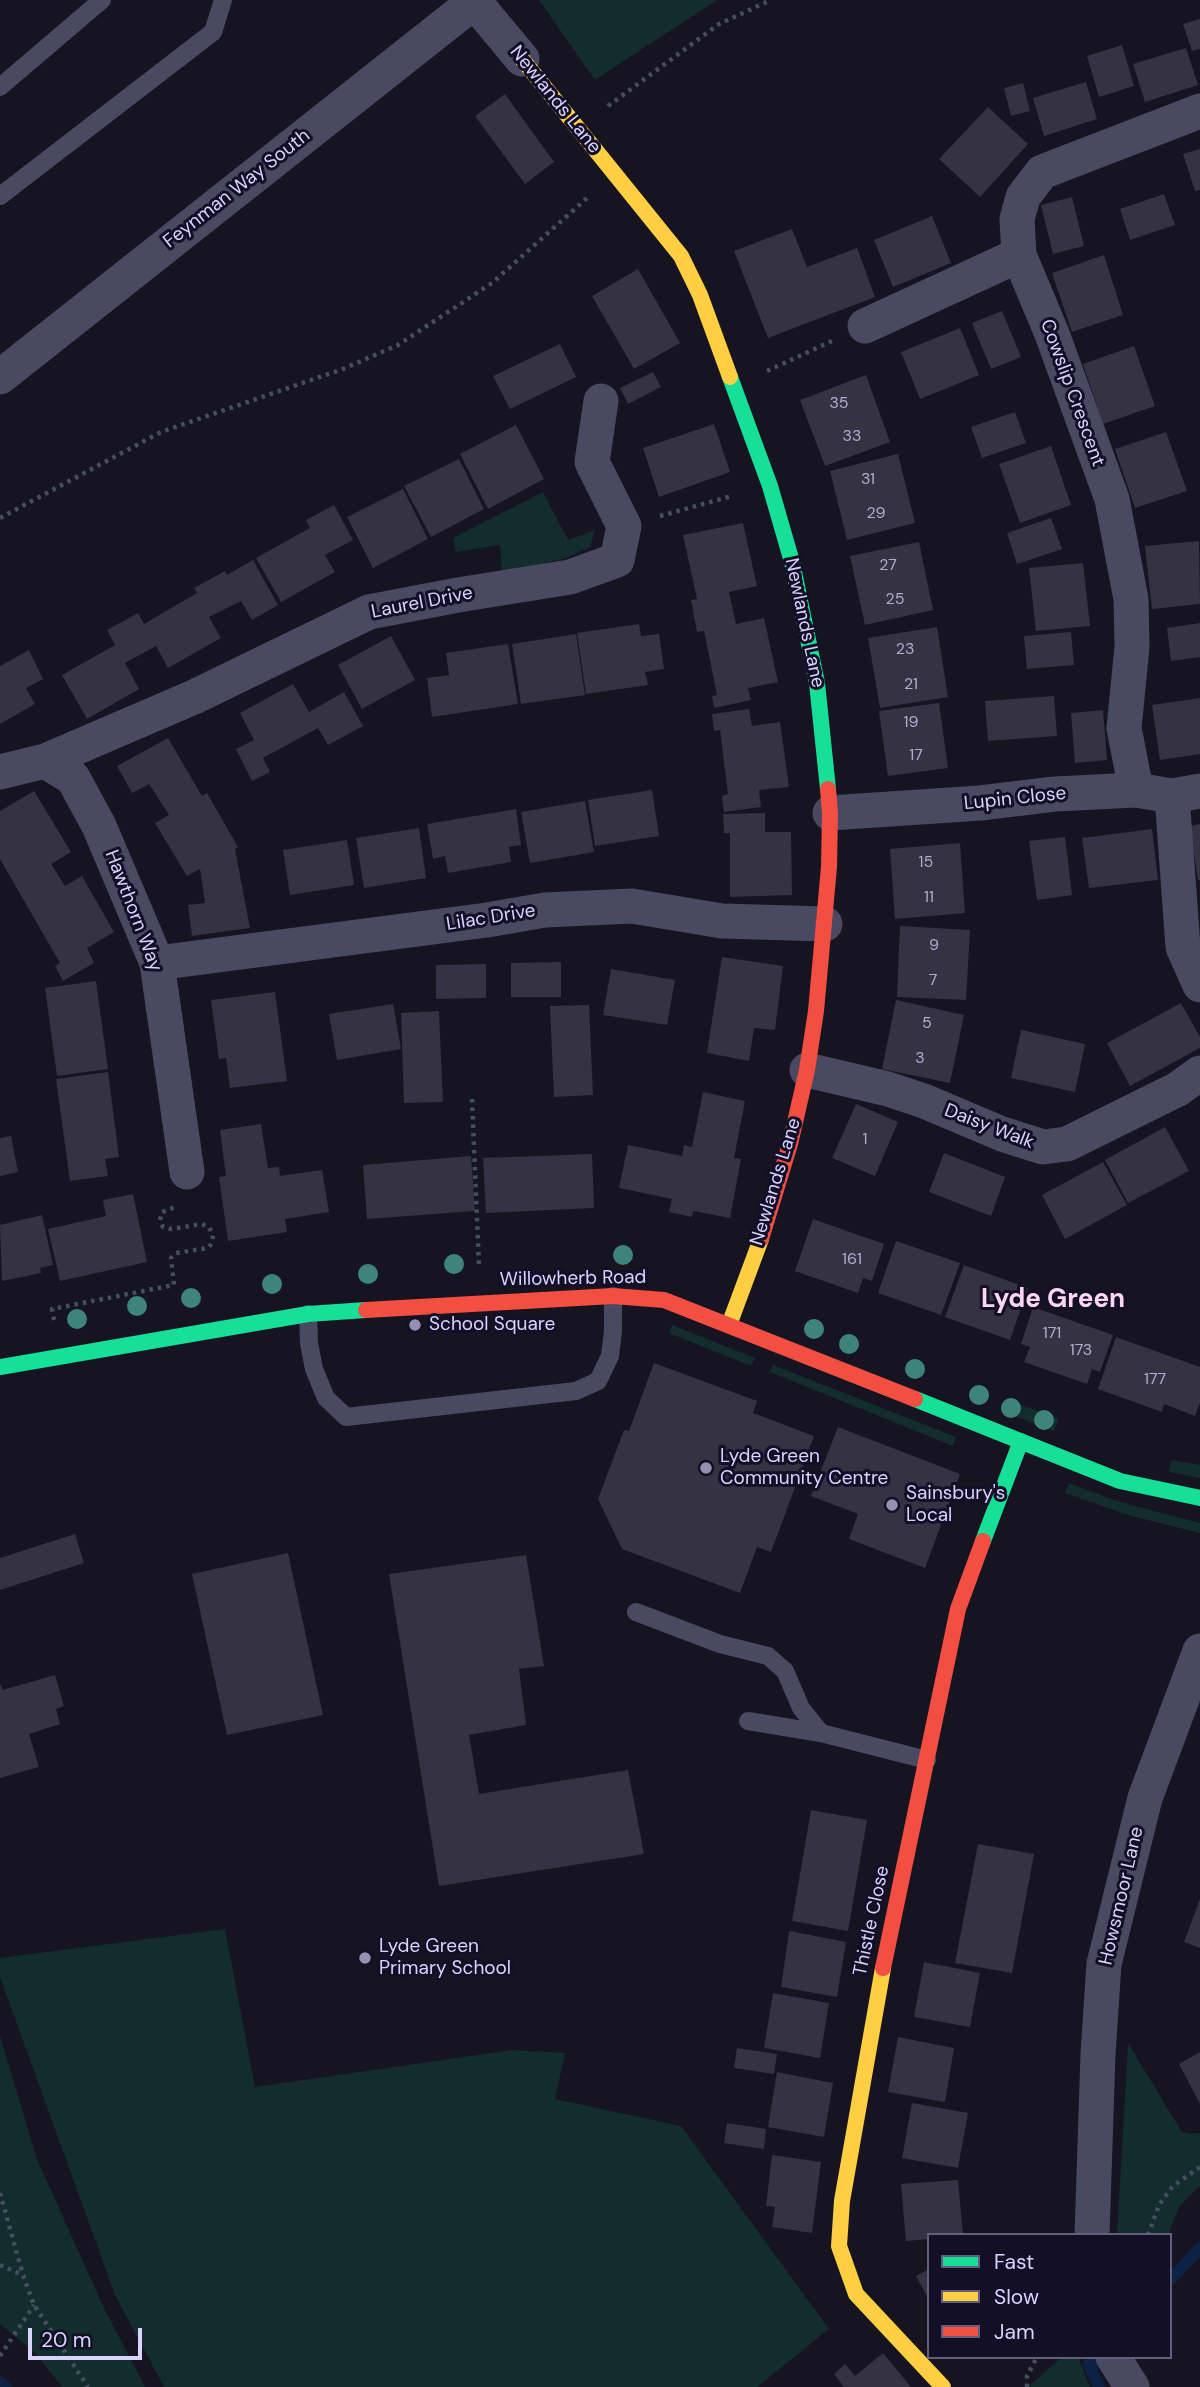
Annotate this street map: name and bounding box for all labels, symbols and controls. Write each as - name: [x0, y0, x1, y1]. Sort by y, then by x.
- street label: Newlands Lane: [505, 42, 605, 158]
- street label: Feynman Way South: [159, 125, 315, 253]
- street label: Cowslip Crescent: [1035, 316, 1109, 470]
- house number: 35: [829, 394, 849, 414]
- house number: 33: [843, 427, 861, 447]
- house number: 31: [861, 470, 875, 490]
- house number: 29: [866, 504, 886, 524]
- street label: Newlands Lane: [779, 556, 829, 690]
- house number: 27: [879, 556, 897, 576]
- street label: Laurel Drive: [369, 582, 475, 624]
- house number: 25: [886, 590, 904, 610]
- house number: 23: [896, 640, 914, 660]
- house number: 21: [904, 675, 918, 695]
- house number: 19: [903, 713, 919, 733]
- house number: 17: [909, 746, 923, 766]
- street label: Lupin Close: [963, 782, 1067, 816]
- street label: Hawthorn Way: [99, 847, 167, 975]
- house number: 15: [919, 853, 933, 873]
- house number: 11: [924, 888, 934, 908]
- street label: Lilac Drive: [445, 900, 537, 936]
- house number: 9: [929, 936, 939, 956]
- house number: 7: [929, 971, 937, 991]
- house number: 5: [922, 1014, 932, 1034]
- house number: 3: [915, 1049, 925, 1069]
- street label: Daisy Walk: [941, 1099, 1037, 1155]
- street label: Newlands Lane: [746, 1116, 806, 1248]
- house number: 1: [863, 1130, 867, 1150]
- house number: 161: [842, 1250, 862, 1270]
- street label: Willowherb Road: [499, 1266, 647, 1292]
- district label: Lyde Green: [981, 1284, 1125, 1316]
- place label: School Square: [429, 1314, 555, 1336]
- marker: School Square: [407, 1317, 423, 1333]
- house number: 171: [1043, 1324, 1061, 1344]
- house number: 173: [1070, 1341, 1092, 1361]
- house number: 177: [1144, 1370, 1166, 1390]
- place label: Lyde Green Community Centre: [720, 1446, 888, 1490]
- marker: Lyde Green Community Centre: [698, 1460, 714, 1476]
- place label: Sainsbury's Local: [906, 1483, 1005, 1527]
- marker: Sainsbury's Local: [884, 1497, 900, 1513]
- street label: Howsmoor Lane: [1095, 1825, 1149, 1967]
- street label: Thistle Close: [849, 1864, 895, 1978]
- place label: Lyde Green Primary School: [379, 1936, 511, 1980]
- marker: Lyde Green Primary School: [357, 1950, 373, 1966]
- legend: [927, 2233, 1172, 2359]
- text: Fast: [994, 2248, 1034, 2276]
- text: Slow: [994, 2283, 1039, 2311]
- scale bar: [32, 2314, 145, 2358]
- text: Jam: [994, 2318, 1035, 2346]
- text: 20 m: [41, 2326, 92, 2354]

